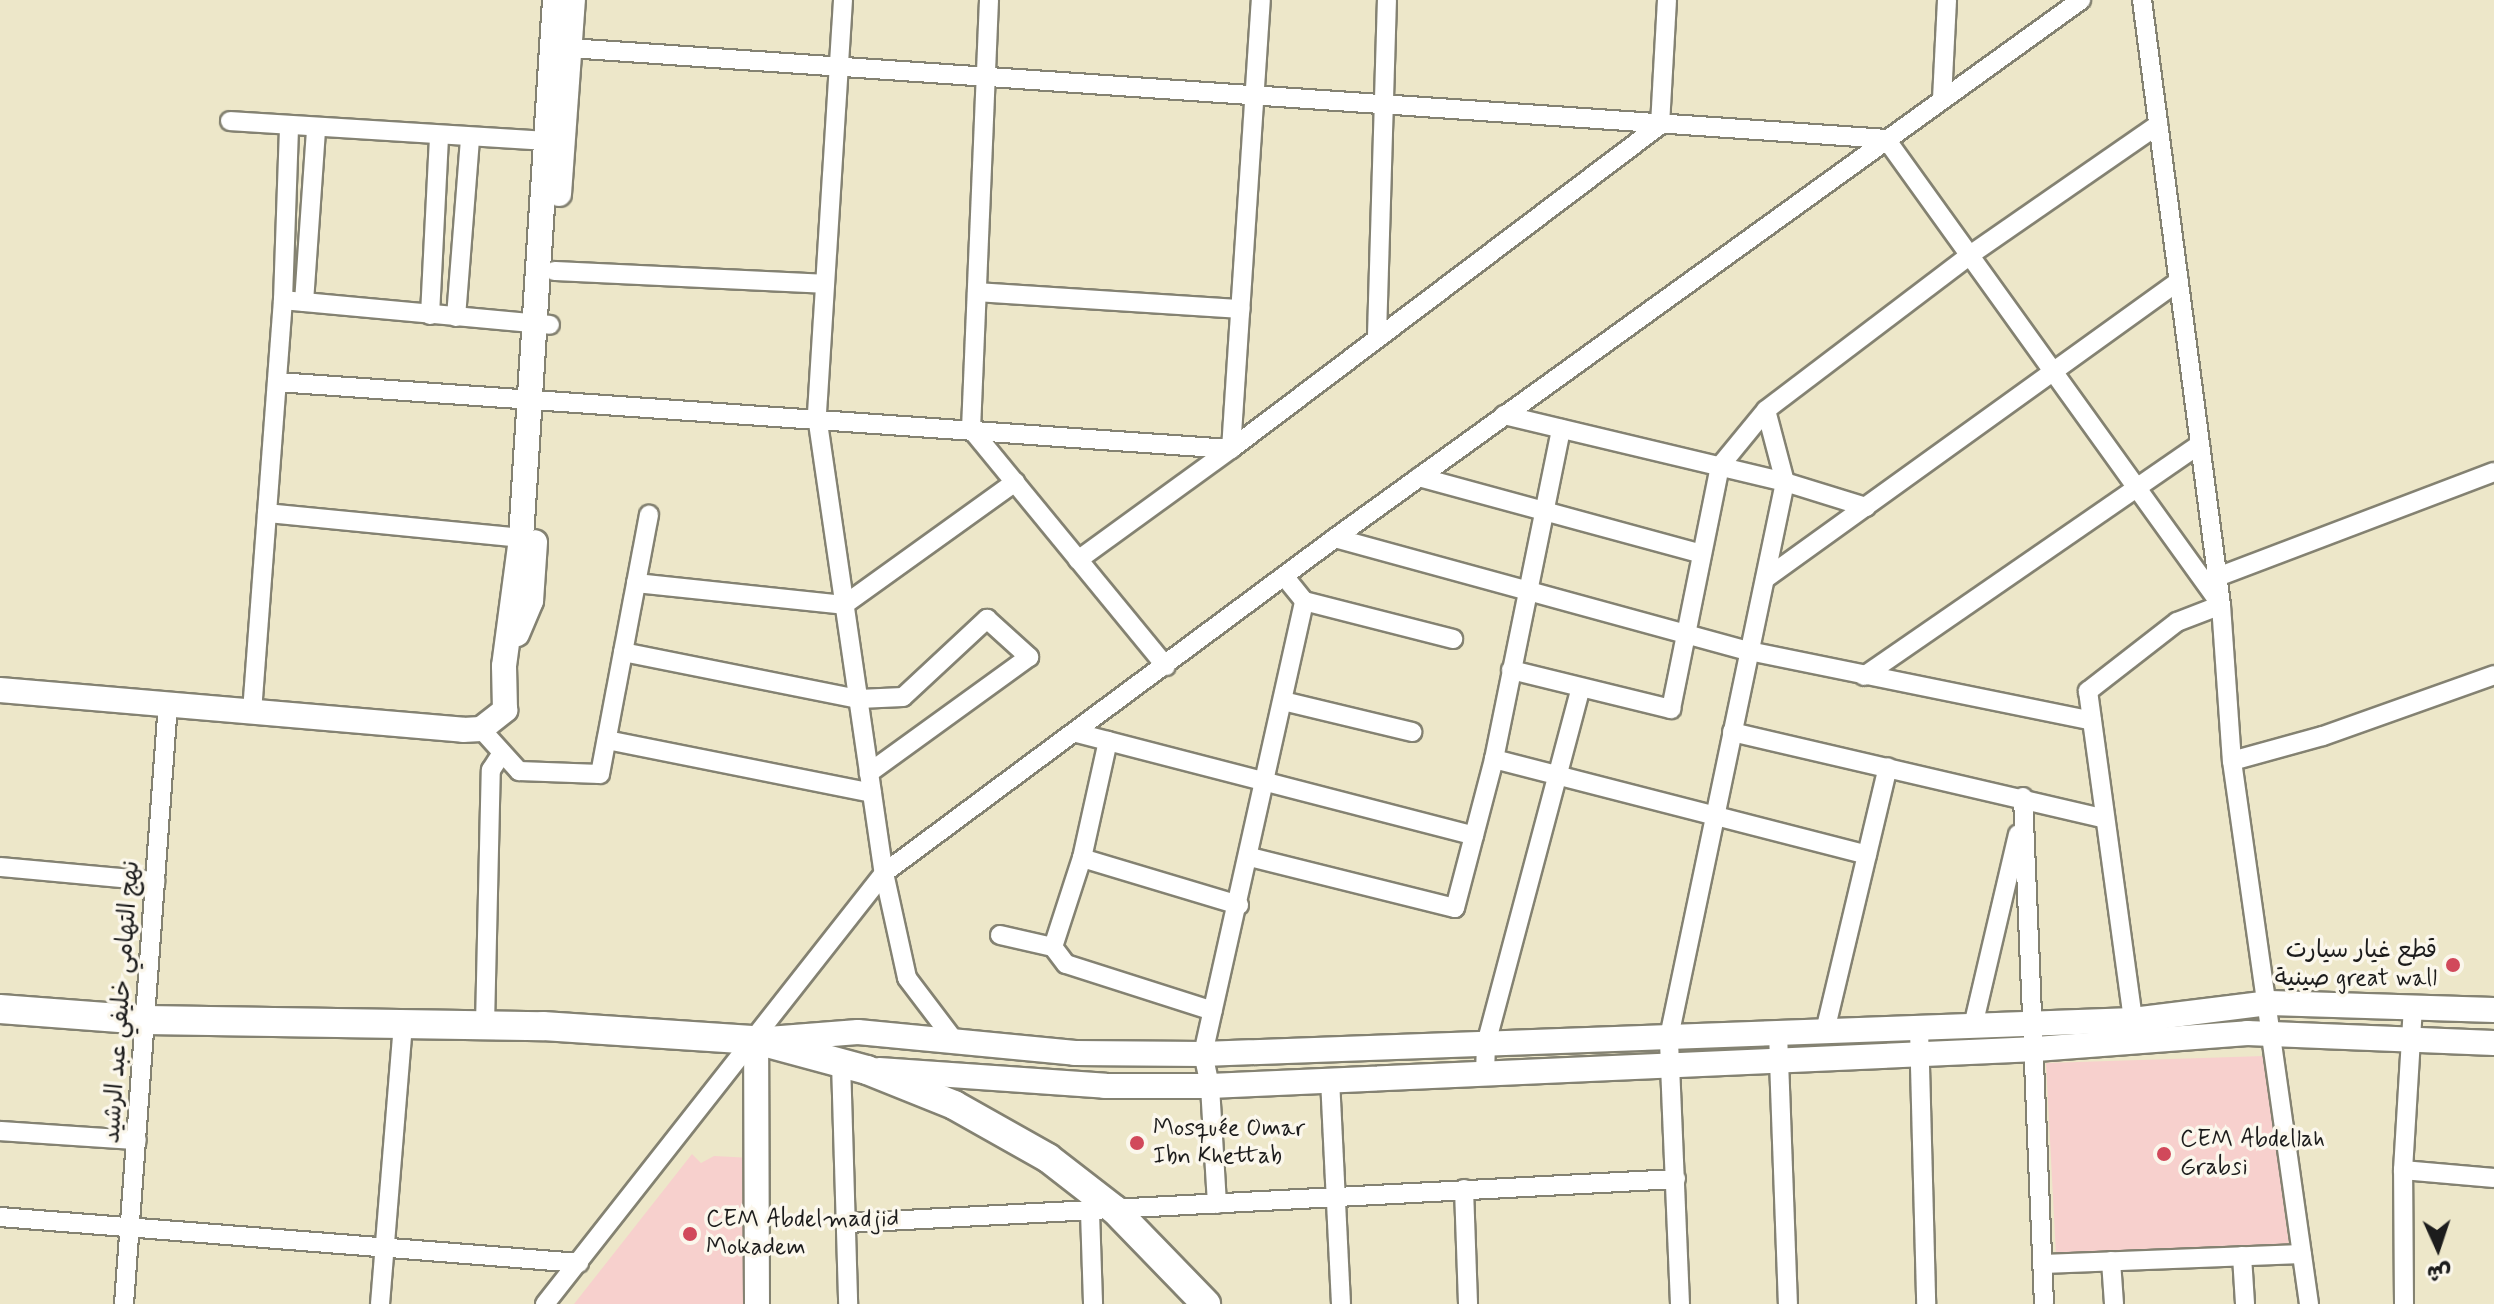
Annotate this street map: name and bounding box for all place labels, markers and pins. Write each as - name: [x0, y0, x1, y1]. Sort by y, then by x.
- place label: قطع غيار سيارت صينية great wall: [2277, 937, 2437, 993]
- marker: قطع غيار سيارت صينية great wall: [2444, 956, 2462, 974]
- place label: Mosquée Omar Ibn Khettab: [1153, 1115, 1303, 1171]
- place label: CEM Abdellah Grabsi: [2180, 1126, 2328, 1182]
- marker: Mosquée Omar Ibn Khettab: [1128, 1134, 1146, 1152]
- marker: CEM Abdellah Grabsi: [2155, 1145, 2173, 1163]
- place label: CEM Abdelmadjid Mokadem: [706, 1206, 890, 1262]
- marker: CEM Abdelmadjid Mokadem: [681, 1225, 699, 1243]

